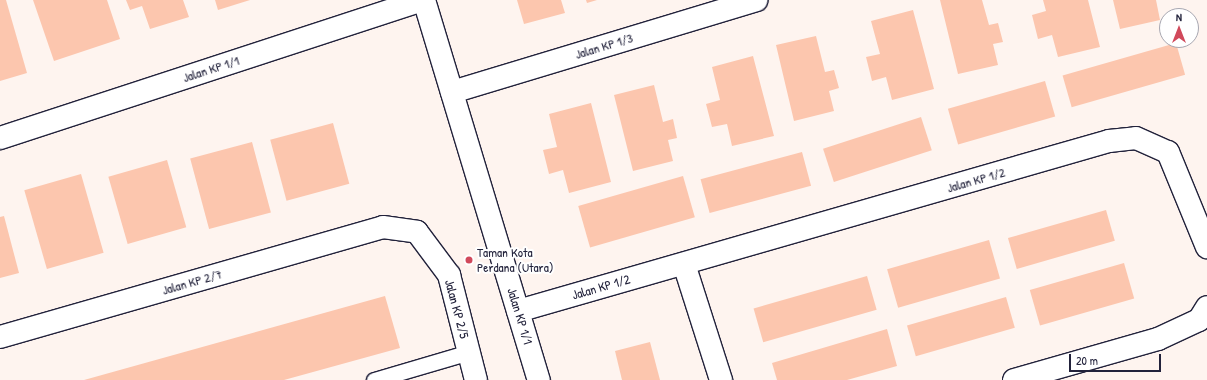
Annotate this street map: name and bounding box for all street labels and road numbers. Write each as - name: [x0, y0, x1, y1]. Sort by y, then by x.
- street label: Jalan KP 1/3: [573, 30, 635, 62]
- street label: Jalan KP 1/1: [181, 53, 241, 85]
- street label: Jalan KP 1/2: [945, 164, 1007, 196]
- street label: Jalan KP 2/7: [160, 266, 224, 298]
- street label: Jalan KP 1/2: [570, 271, 632, 303]
- street label: Jalan KP 2/5: [442, 278, 472, 340]
- street label: Jalan KP 1/1: [504, 286, 536, 346]

